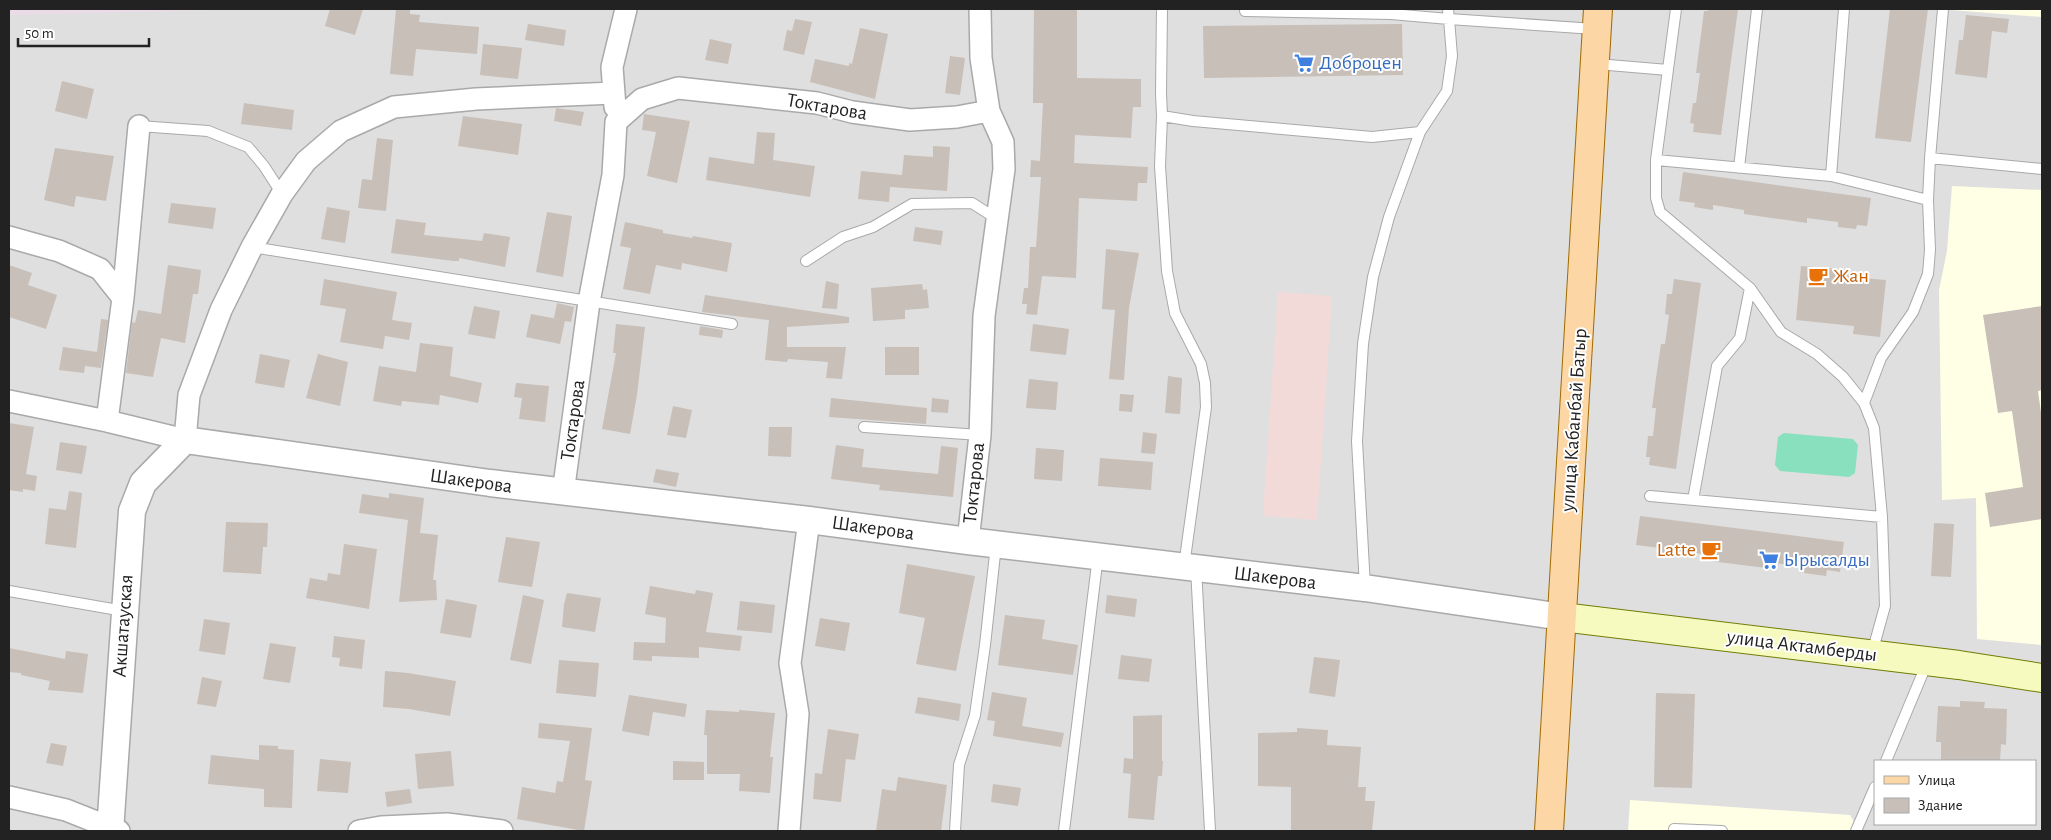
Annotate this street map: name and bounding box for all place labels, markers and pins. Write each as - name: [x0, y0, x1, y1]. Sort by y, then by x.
- supermarket icon: Доброцен: [1293, 52, 1315, 74]
- place label: Доброцен: [1319, 53, 1402, 73]
- cafe icon: Жан: [1807, 265, 1829, 287]
- place label: Жан: [1833, 266, 1869, 286]
- cafe icon: Latte: [1700, 539, 1722, 561]
- place label: Latte: [1657, 540, 1696, 560]
- supermarket icon: Ырысалды: [1758, 549, 1780, 571]
- place label: Ырысалды: [1784, 550, 1870, 570]

